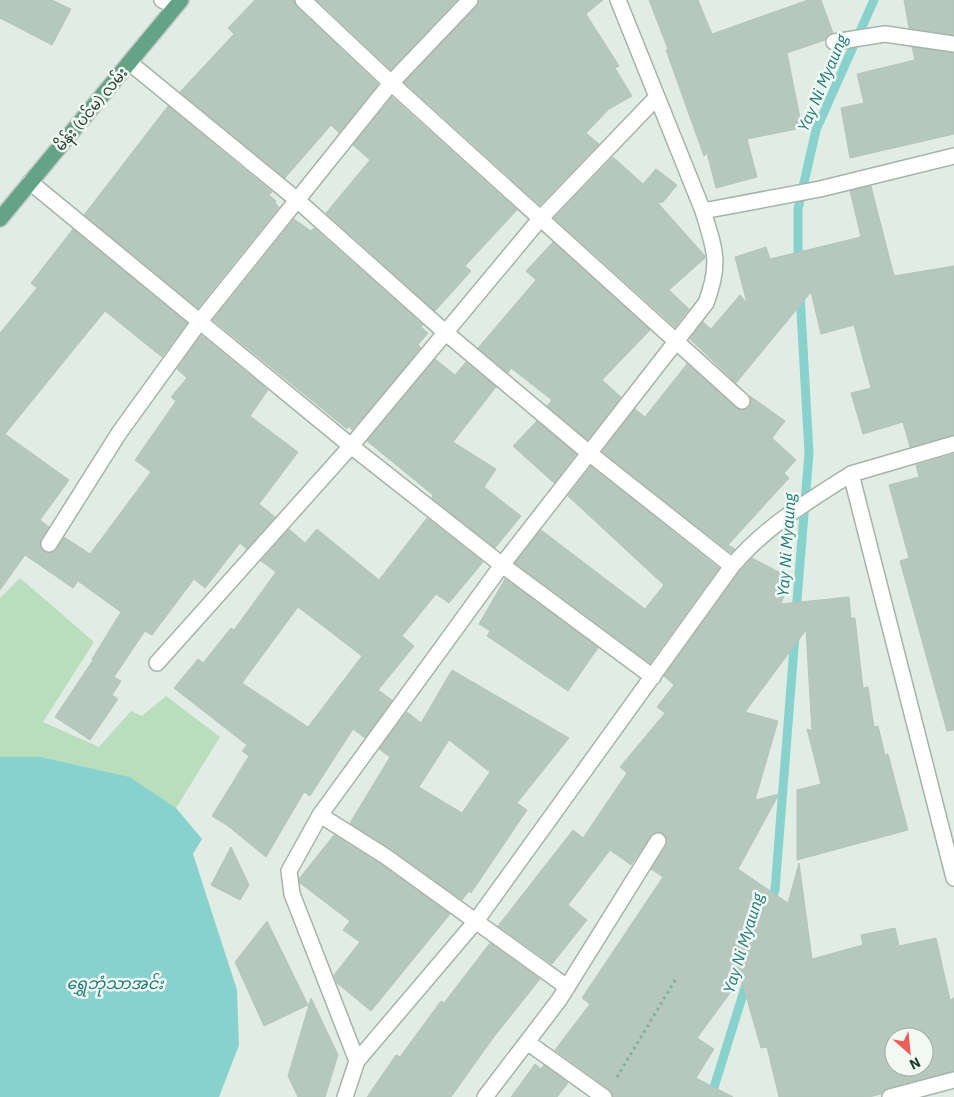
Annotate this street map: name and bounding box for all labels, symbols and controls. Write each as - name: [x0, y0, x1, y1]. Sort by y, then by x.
- water label: Yay Ni Myaung: [793, 31, 852, 135]
- street label: မိန်း (ပင်မ) လမ်း: [51, 63, 134, 157]
- water label: Yay Ni Myaung: [772, 492, 800, 597]
- water label: Yay Ni Myaung: [718, 890, 768, 996]
- water label: ရွှေဘုံသာအင်း: [66, 972, 165, 997]
- north arrow: [884, 1027, 934, 1077]
- text: N: [906, 1053, 924, 1074]

